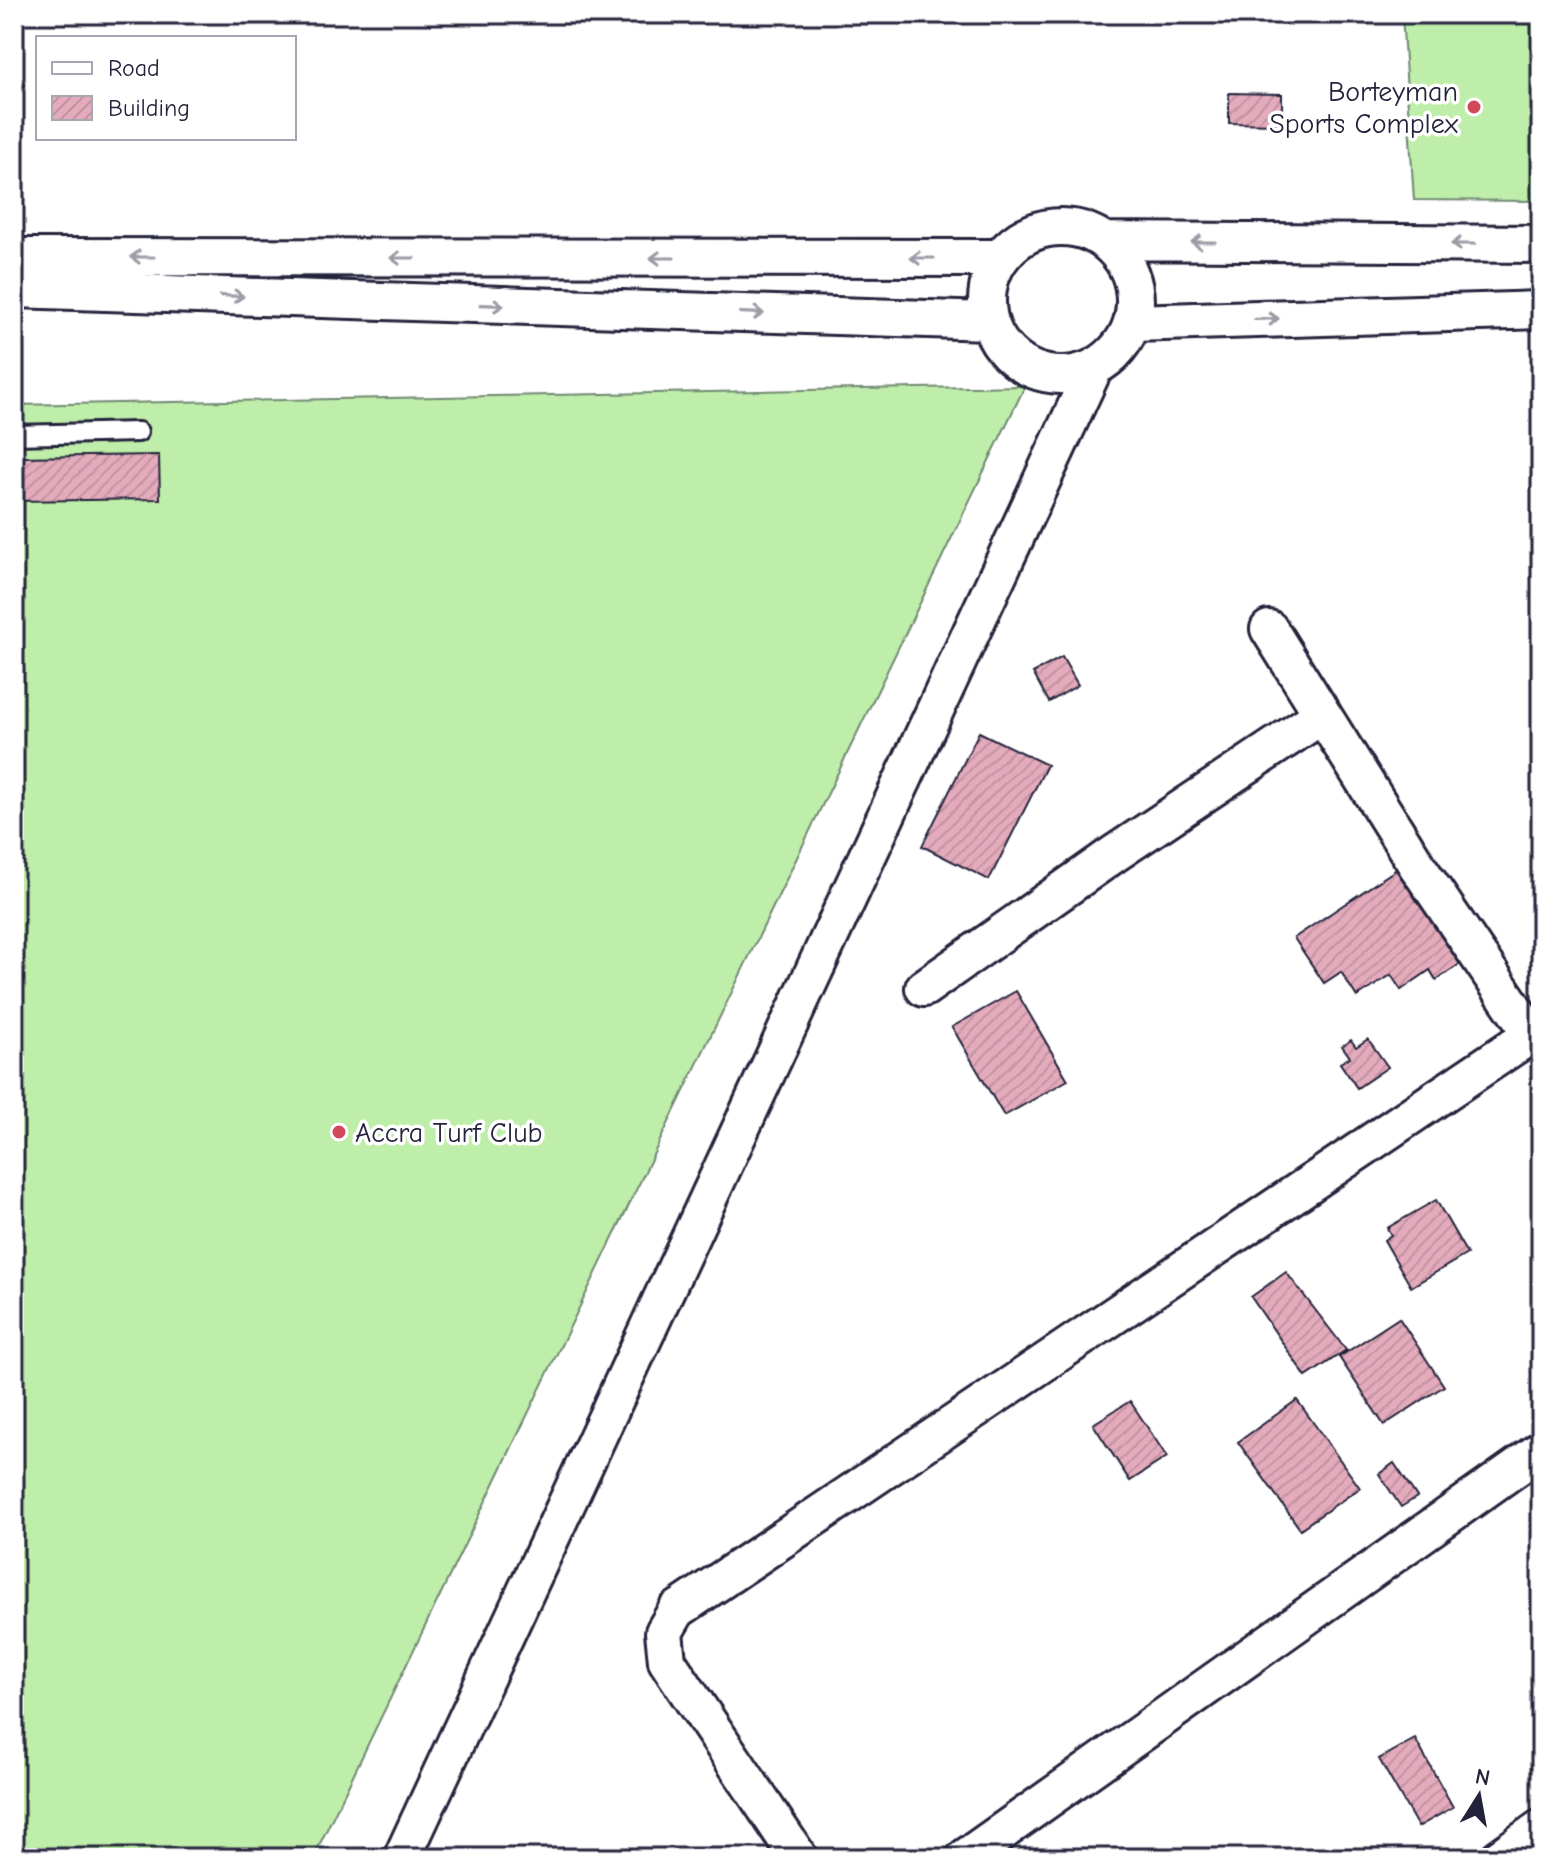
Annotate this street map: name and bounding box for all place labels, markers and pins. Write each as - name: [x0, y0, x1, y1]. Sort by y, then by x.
- place label: Borteyman Sports Complex: [1269, 76, 1459, 140]
- marker: Borteyman Sports Complex: [1465, 98, 1483, 116]
- place label: Accra Turf Club: [355, 1117, 542, 1149]
- marker: Accra Turf Club: [330, 1123, 348, 1141]

